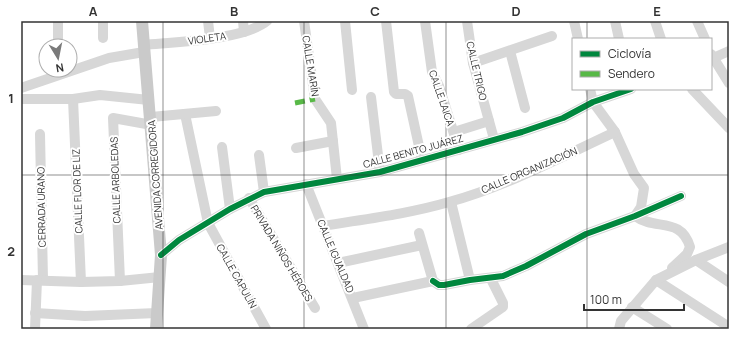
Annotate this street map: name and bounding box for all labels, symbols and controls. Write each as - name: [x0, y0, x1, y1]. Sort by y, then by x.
- text: A: [89, 2, 98, 20]
- text: B: [230, 2, 238, 20]
- text: C: [370, 2, 380, 20]
- text: D: [511, 2, 521, 20]
- text: E: [653, 2, 661, 20]
- street label: VIOLETA: [187, 28, 228, 48]
- street label: CALLE MARÍN: [299, 35, 323, 98]
- north arrow: [38, 38, 78, 78]
- legend: [572, 38, 712, 90]
- street label: CALLE TRIGO: [463, 40, 491, 102]
- text: Ciclovía: [608, 45, 651, 62]
- text: N: [55, 60, 65, 76]
- text: Sendero: [608, 65, 655, 82]
- street label: CALLE LAICA: [426, 68, 458, 128]
- text: 1: [8, 89, 14, 107]
- street label: AVENIDA CORREGIDORA: [144, 119, 166, 230]
- street label: CALLE BENITO JUÁREZ: [361, 131, 465, 171]
- street label: CALLE ARBOLEDAS: [106, 136, 124, 224]
- street label: CALLE ORGANIZACIÓN: [479, 143, 579, 197]
- street label: CALLE FLOR DE LIZ: [69, 148, 85, 234]
- street label: CERRADA URANO: [33, 167, 49, 247]
- street label: PRIVADA NIÑOS HÉROES: [248, 202, 316, 304]
- street label: CALLE IGUALDAD: [314, 217, 358, 295]
- street label: CALLE CAPULÍN: [213, 241, 261, 311]
- text: 2: [7, 242, 15, 260]
- scale bar: [584, 286, 684, 312]
- text: 100 m: [590, 291, 622, 308]

